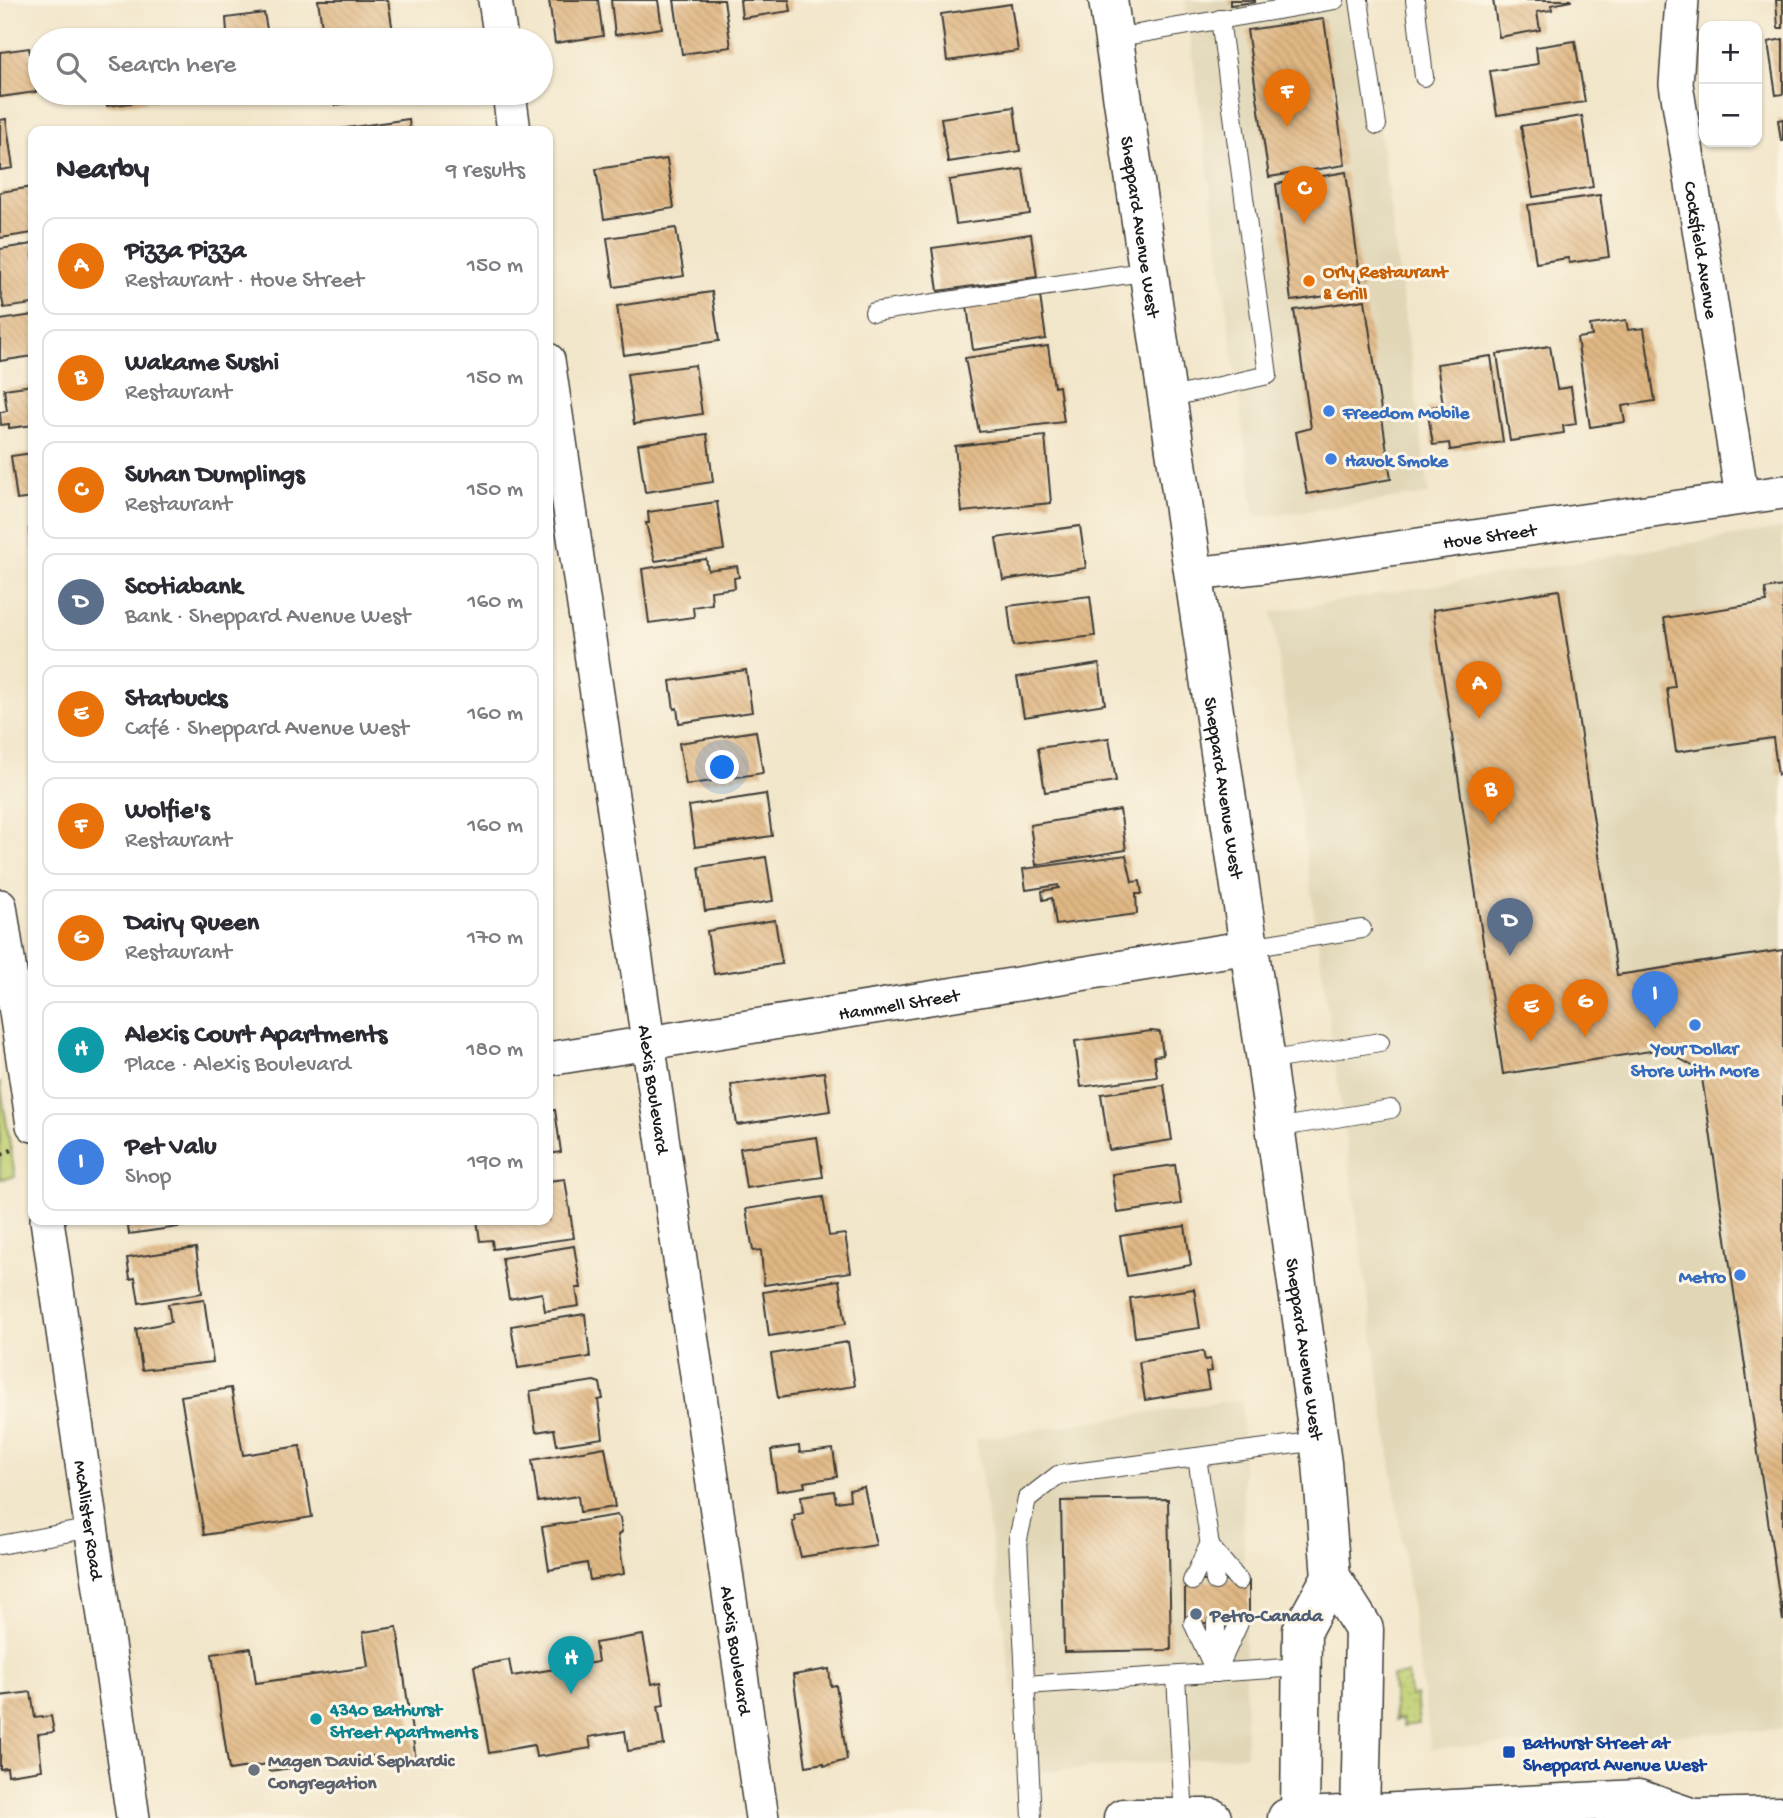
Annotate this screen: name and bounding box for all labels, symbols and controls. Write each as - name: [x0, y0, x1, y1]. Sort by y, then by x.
- map controls: [1699, 21, 1762, 147]
- button: +: [1699, 21, 1762, 84]
- search box: [28, 28, 553, 105]
- icon: search: [52, 48, 90, 86]
- text: Search here: [108, 51, 236, 82]
- pin: F: [1264, 69, 1310, 127]
- button: −: [1699, 84, 1762, 147]
- street label: Sheppard Avenue West: [1113, 135, 1163, 321]
- text: Nearby: [56, 154, 149, 189]
- text: 9 results: [446, 158, 525, 185]
- pin: C: [1281, 166, 1327, 224]
- street label: Cocksfield Avenue: [1677, 180, 1721, 321]
- text: Pizza Pizza: [125, 237, 246, 268]
- text: A: [74, 253, 88, 280]
- text: 150 m: [467, 253, 523, 280]
- place label: Orly Restaurant & Grill: [1323, 262, 1449, 307]
- text: Restaurant · Hove Street: [125, 268, 364, 295]
- marker: Orly Restaurant & Grill: [1301, 273, 1317, 289]
- text: Wakame Sushi: [125, 349, 279, 380]
- text: B: [75, 365, 87, 392]
- text: 150 m: [467, 365, 523, 392]
- text: Restaurant: [125, 380, 232, 407]
- marker: Freedom Mobile: [1321, 403, 1337, 419]
- place label: Freedom Mobile: [1342, 403, 1470, 426]
- marker: Havok Smoke: [1323, 451, 1339, 467]
- place label: Havok Smoke: [1345, 451, 1449, 474]
- text: Suhan Dumplings: [125, 461, 305, 492]
- text: C: [75, 477, 87, 504]
- text: 150 m: [467, 477, 523, 504]
- text: Restaurant: [125, 492, 232, 519]
- street label: Hove Street: [1442, 520, 1540, 556]
- text: Scotiabank: [125, 573, 242, 604]
- text: D: [74, 589, 89, 616]
- text: 160 m: [467, 589, 523, 616]
- text: Bank · Sheppard Avenue West: [125, 604, 410, 631]
- pin: A: [1456, 661, 1502, 719]
- text: Starbucks: [125, 685, 227, 716]
- street label: Sheppard Avenue West: [1197, 696, 1247, 882]
- text: E: [74, 701, 88, 728]
- text: 160 m: [467, 701, 523, 728]
- text: Café · Sheppard Avenue West: [125, 716, 409, 743]
- your location: [705, 750, 739, 784]
- pin: B: [1468, 767, 1514, 825]
- text: Wolfie's: [125, 797, 210, 828]
- text: F: [75, 813, 87, 840]
- text: 160 m: [467, 813, 523, 840]
- text: Restaurant: [125, 828, 232, 855]
- pin: D: [1487, 898, 1533, 956]
- text: Dairy Queen: [125, 909, 259, 940]
- text: G: [74, 925, 88, 952]
- text: 170 m: [467, 925, 523, 952]
- text: Restaurant: [125, 940, 232, 967]
- pin: I: [1632, 971, 1678, 1029]
- pin: G: [1562, 979, 1608, 1037]
- pin: E: [1508, 984, 1554, 1042]
- street label: Hammell Street: [837, 985, 963, 1027]
- marker: Your Dollar Store with More: [1687, 1017, 1703, 1033]
- text: Alexis Court Apartments: [125, 1021, 387, 1052]
- street label: Alexis Boulevard: [631, 1024, 673, 1158]
- text: H: [74, 1037, 88, 1064]
- text: 180 m: [466, 1037, 523, 1064]
- place label: Your Dollar Store with More: [1631, 1039, 1760, 1084]
- text: Place · Alexis Boulevard: [125, 1052, 351, 1079]
- text: Pet Valu: [125, 1133, 216, 1164]
- text: I: [78, 1149, 84, 1176]
- text: 190 m: [467, 1149, 523, 1176]
- text: Shop: [125, 1164, 171, 1191]
- street label: Sheppard Avenue West: [1279, 1257, 1327, 1443]
- place label: Metro: [1679, 1267, 1726, 1290]
- marker: Metro: [1732, 1267, 1748, 1283]
- street label: McAllister Road: [67, 1459, 107, 1584]
- street label: Alexis Boulevard: [713, 1585, 755, 1719]
- marker: Petro-Canada: [1188, 1606, 1204, 1622]
- place label: Petro-Canada: [1209, 1606, 1324, 1629]
- pin: H: [548, 1636, 594, 1694]
- place label: 4340 Bathurst Street Apartments: [329, 1700, 479, 1745]
- marker: 4340 Bathurst Street Apartments: [308, 1711, 324, 1727]
- place label: Bathurst Street at Sheppard Avenue West: [1522, 1733, 1708, 1778]
- marker: Bathurst Street at Sheppard Avenue West: [1501, 1744, 1517, 1760]
- place label: Magen David Sephardic Congregation: [267, 1751, 456, 1796]
- marker: Magen David Sephardic Congregation: [246, 1762, 262, 1778]

